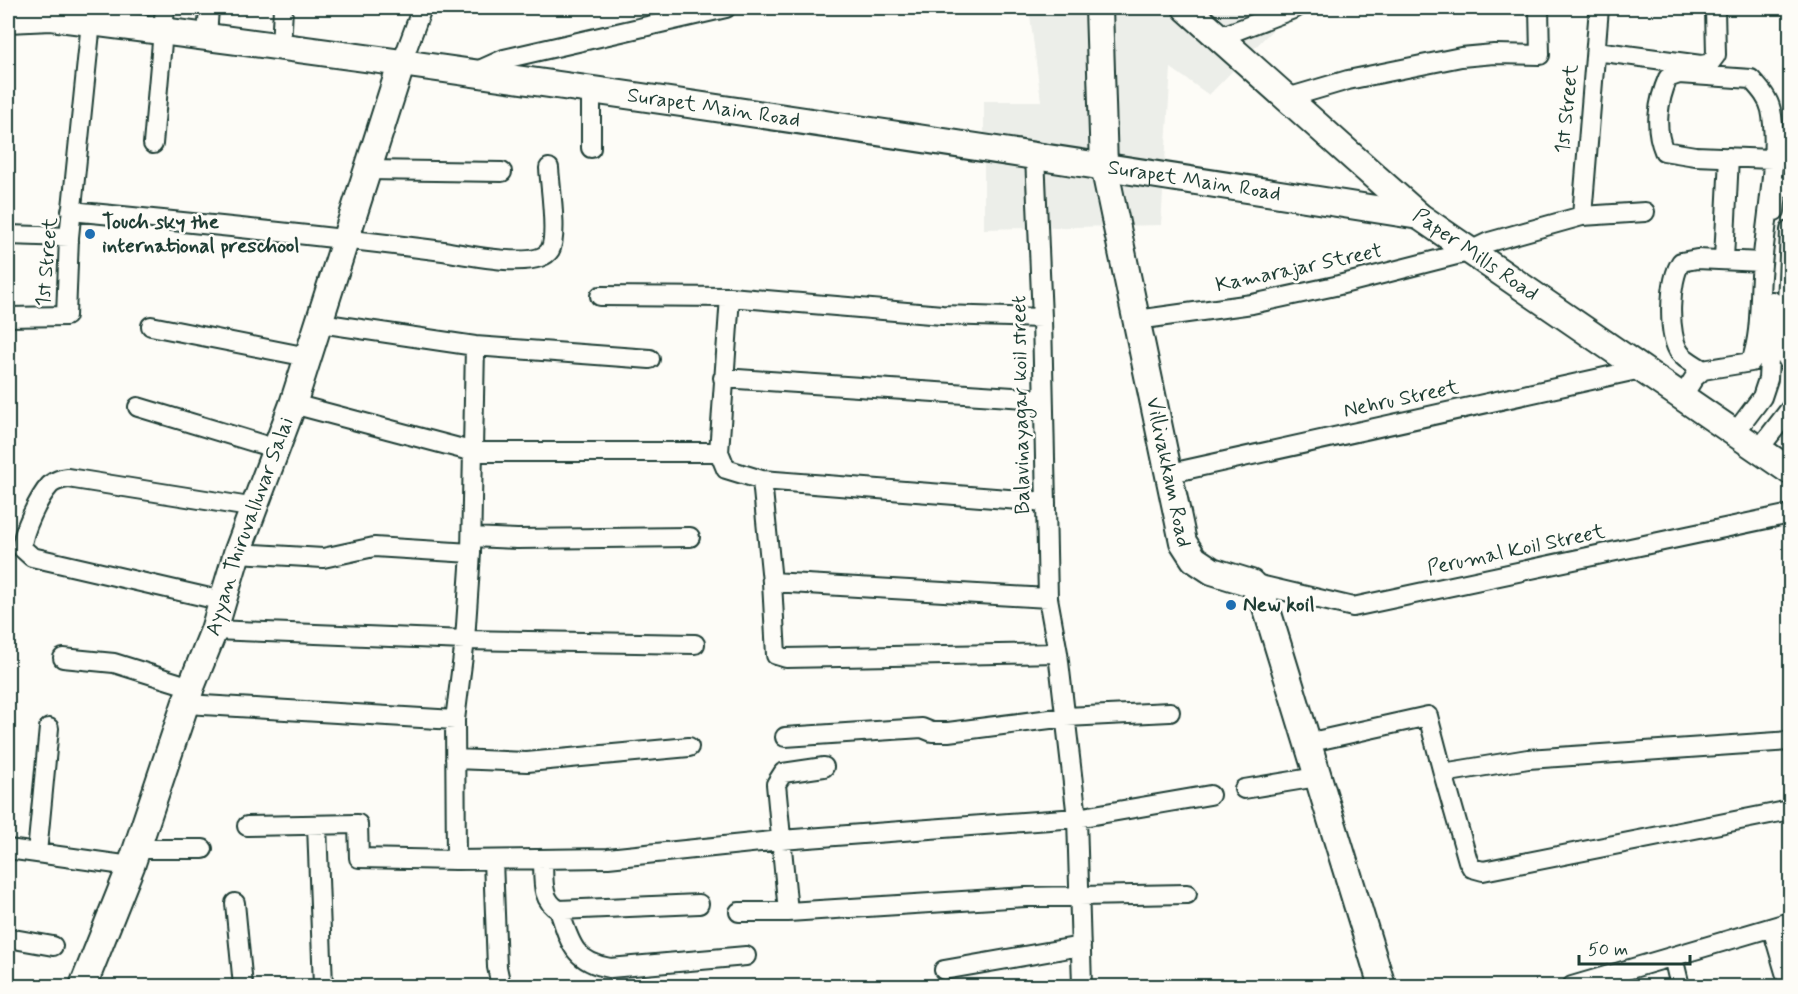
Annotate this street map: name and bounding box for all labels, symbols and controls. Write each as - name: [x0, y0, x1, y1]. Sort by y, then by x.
- street label: 1st Street: [1548, 62, 1586, 155]
- street label: Surapet Main Road: [625, 81, 802, 134]
- street label: Surapet Main Road: [1106, 153, 1283, 208]
- street label: Paper Mills Road: [1407, 202, 1544, 308]
- place label: Touch sky the international preschool: [102, 208, 299, 260]
- street label: 1st Street: [29, 215, 65, 308]
- marker: Touch sky the international preschool: [83, 227, 97, 241]
- street label: Kamarajar Street: [1213, 237, 1385, 299]
- street label: Balavinayagar koil street: [1005, 295, 1038, 515]
- street label: Nehru Street: [1341, 373, 1462, 425]
- street label: Villivakkam Road: [1139, 395, 1198, 550]
- street label: Ayyan Thiruvalluvar Salai: [199, 413, 301, 639]
- street label: Perumal Koil Street: [1425, 517, 1608, 583]
- place label: New koil: [1243, 591, 1315, 619]
- marker: New koil: [1224, 598, 1238, 612]
- scale bar: [1579, 928, 1690, 966]
- text: 50 m: [1588, 938, 1628, 962]

